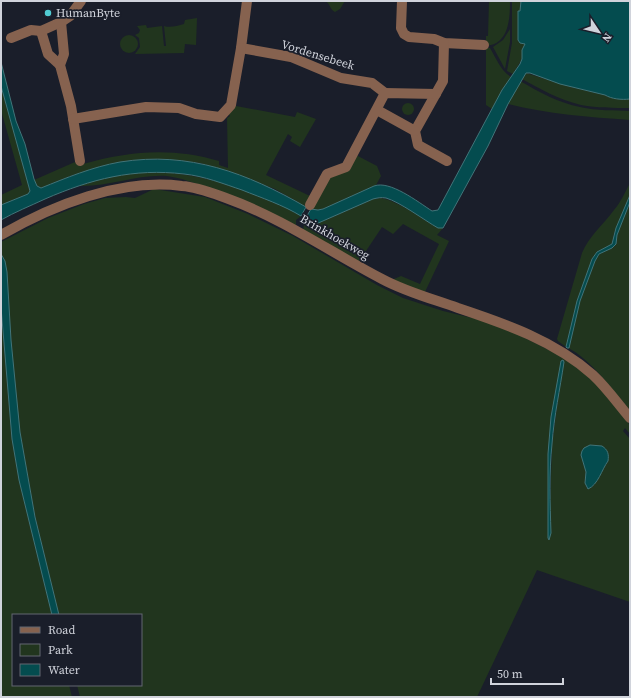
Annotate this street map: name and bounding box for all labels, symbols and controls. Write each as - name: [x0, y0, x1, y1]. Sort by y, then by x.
- place label: HumanByte: [56, 5, 120, 21]
- marker: HumanByte: [43, 8, 53, 18]
- north arrow: [579, 12, 619, 52]
- text: N: [598, 30, 615, 45]
- street label: Vordensebeek: [279, 36, 357, 74]
- street label: Brinkhoekweg: [297, 211, 373, 263]
- legend: [12, 614, 142, 686]
- text: Road: [48, 622, 75, 638]
- text: Park: [48, 642, 73, 658]
- scale bar: [491, 660, 563, 686]
- text: Water: [48, 662, 80, 678]
- text: 50 m: [497, 666, 523, 682]

